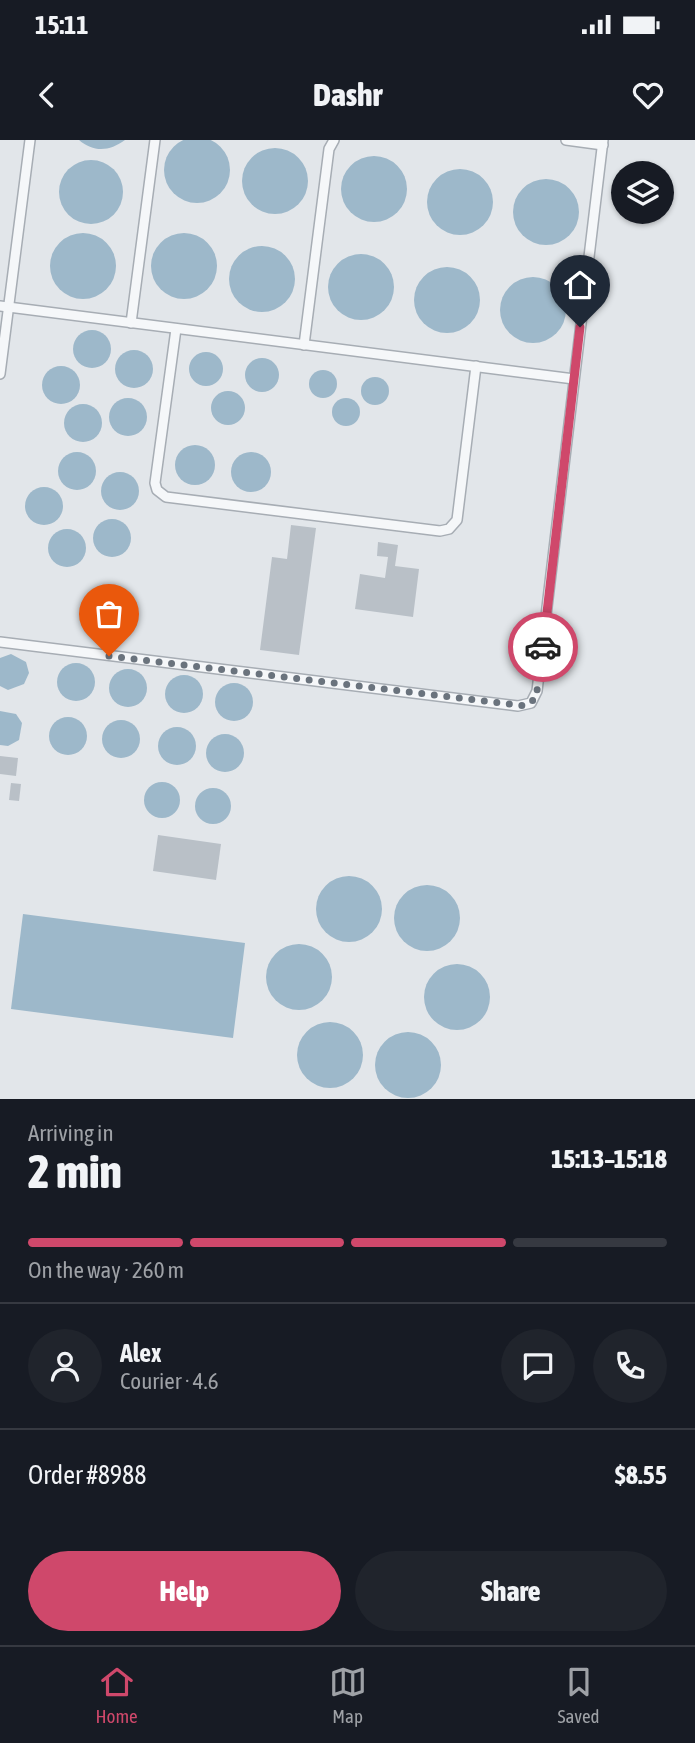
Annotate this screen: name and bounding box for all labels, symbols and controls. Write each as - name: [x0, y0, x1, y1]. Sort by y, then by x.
- text: 15:11: [35, 10, 89, 40]
- icon: back: [28, 76, 66, 114]
- text: Dashr: [313, 76, 382, 113]
- icon: heart: [629, 76, 667, 114]
- map controls: [611, 161, 674, 224]
- button: layers: [611, 161, 674, 224]
- pin: [550, 255, 610, 327]
- icon: home: [561, 266, 599, 304]
- pin: [79, 584, 139, 656]
- icon: bag: [90, 595, 128, 633]
- courier: [508, 612, 578, 682]
- icon: car: [524, 628, 562, 666]
- text: Arriving in: [28, 1120, 114, 1146]
- text: 15:13–15:18: [551, 1144, 667, 1174]
- text: 2 min: [28, 1145, 122, 1198]
- text: On the way · 260 m: [28, 1257, 184, 1283]
- button: person: [28, 1329, 102, 1403]
- button: chat: [501, 1329, 575, 1403]
- button: phone: [593, 1329, 667, 1403]
- text: Alex: [120, 1338, 161, 1368]
- text: Courier · 4.6: [120, 1368, 219, 1394]
- text: Order #8988: [28, 1460, 147, 1490]
- text: $8.55: [615, 1460, 667, 1490]
- button: Help: [28, 1551, 341, 1631]
- button: Share: [355, 1551, 667, 1631]
- tab: Home: [95, 1663, 138, 1727]
- tab: Map: [329, 1663, 367, 1727]
- tab: Saved: [558, 1663, 600, 1727]

